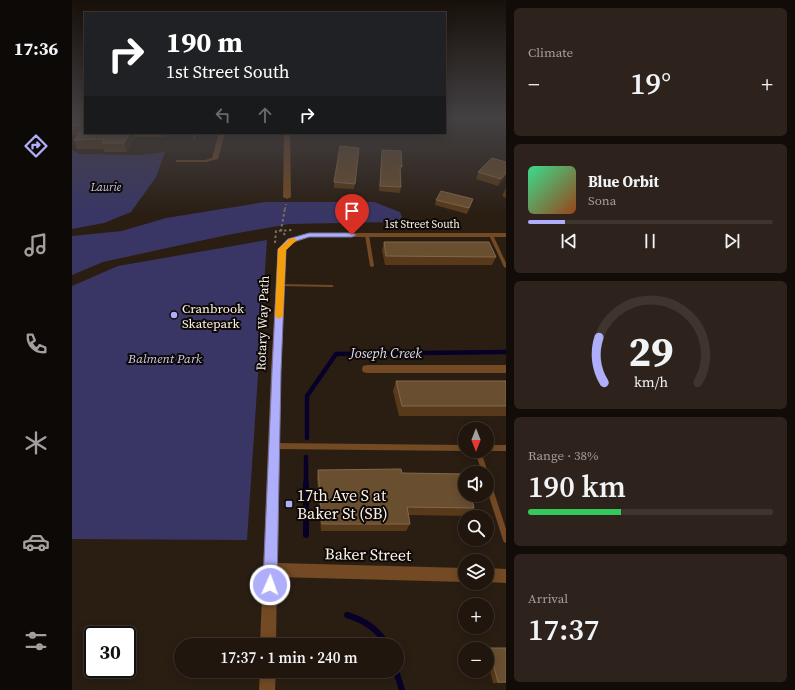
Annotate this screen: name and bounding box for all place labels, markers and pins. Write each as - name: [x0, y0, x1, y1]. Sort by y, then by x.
- pin: [335, 194, 369, 235]
- place label: Cranbrook Skatepark: [182, 300, 245, 332]
- marker: Cranbrook Skatepark: [169, 310, 179, 320]
- place label: 17th Ave S at Baker St (SB): [297, 484, 388, 524]
- marker: 17th Ave S at Baker St (SB): [284, 499, 294, 509]

